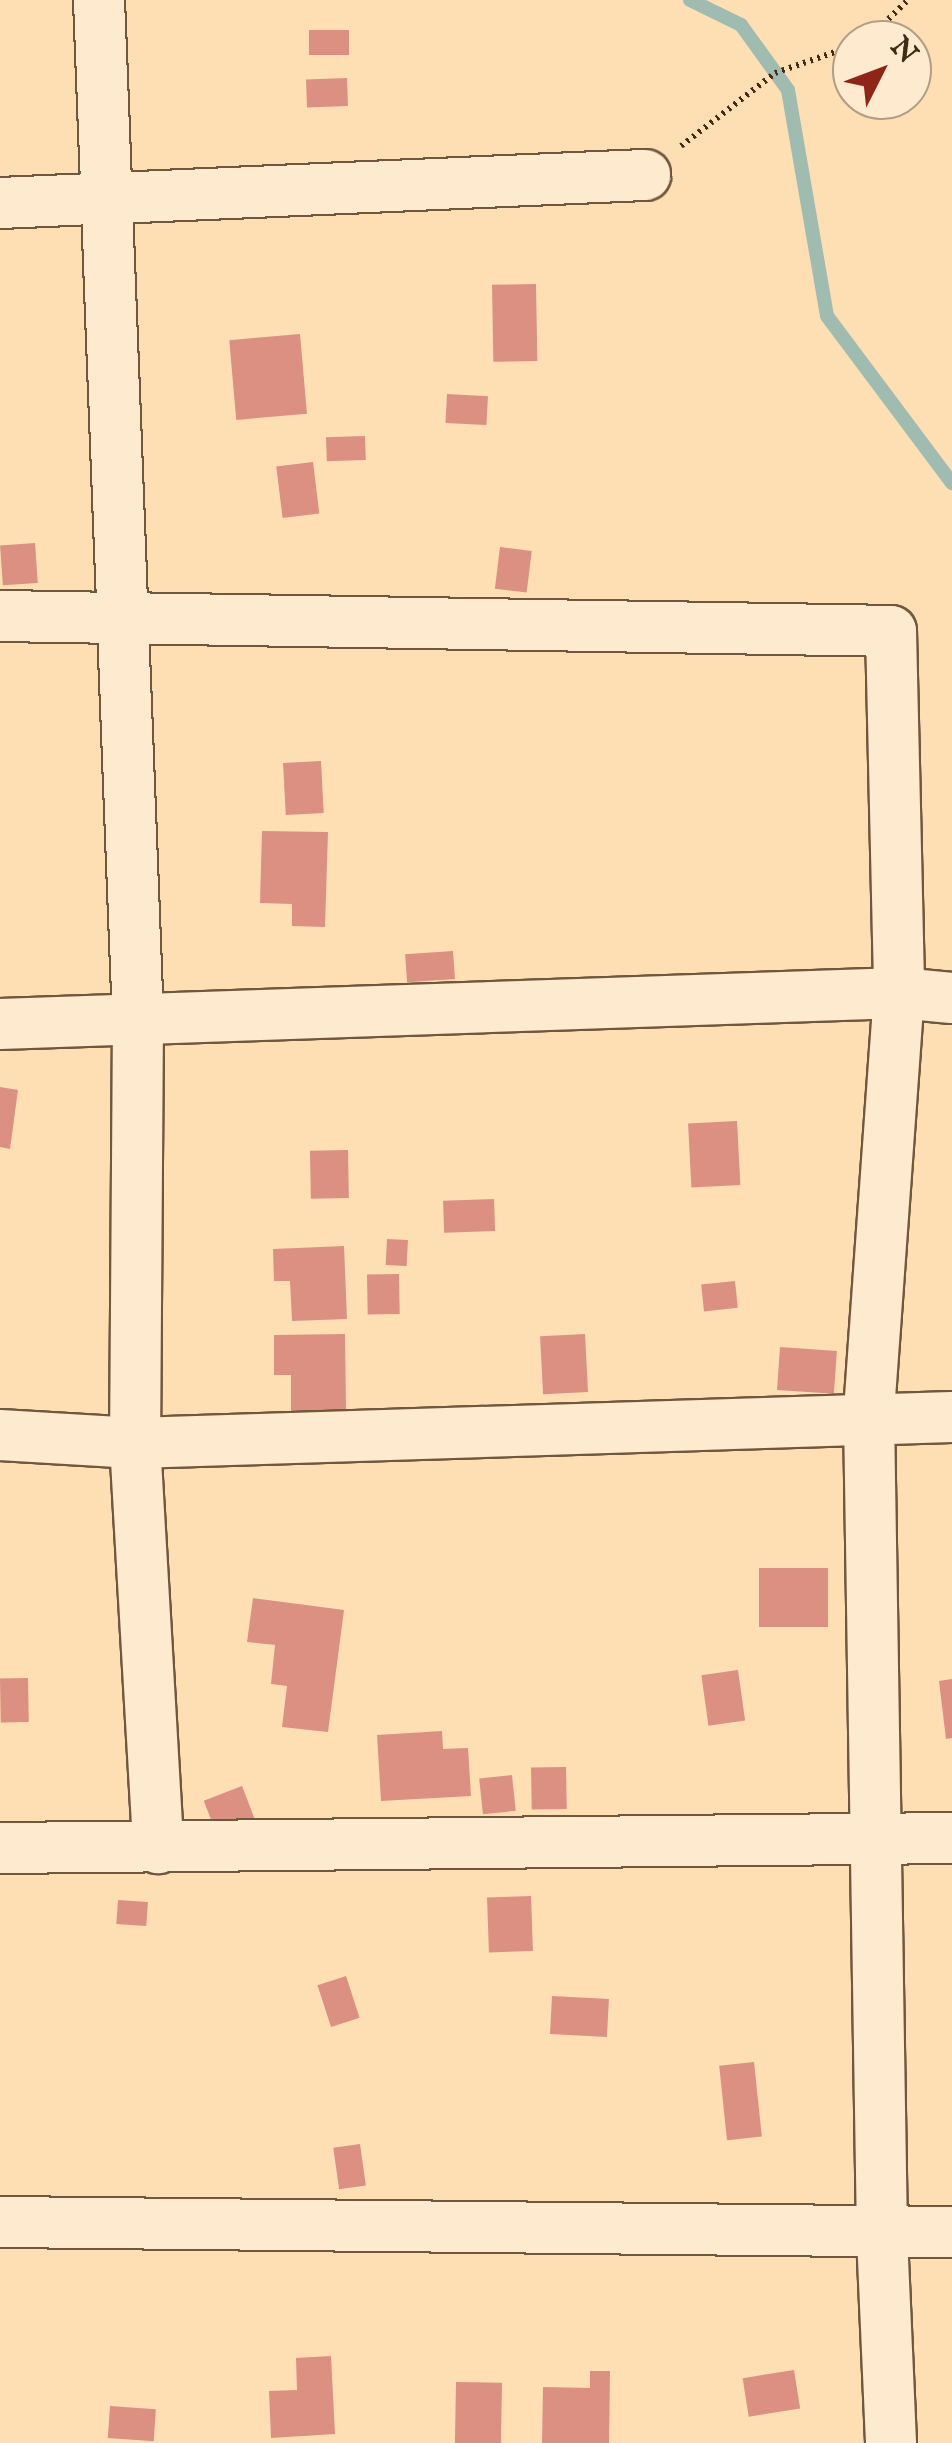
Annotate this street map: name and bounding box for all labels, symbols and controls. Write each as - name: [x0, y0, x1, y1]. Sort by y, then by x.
- north arrow: [832, 20, 932, 120]
- text: N: [882, 30, 924, 72]

